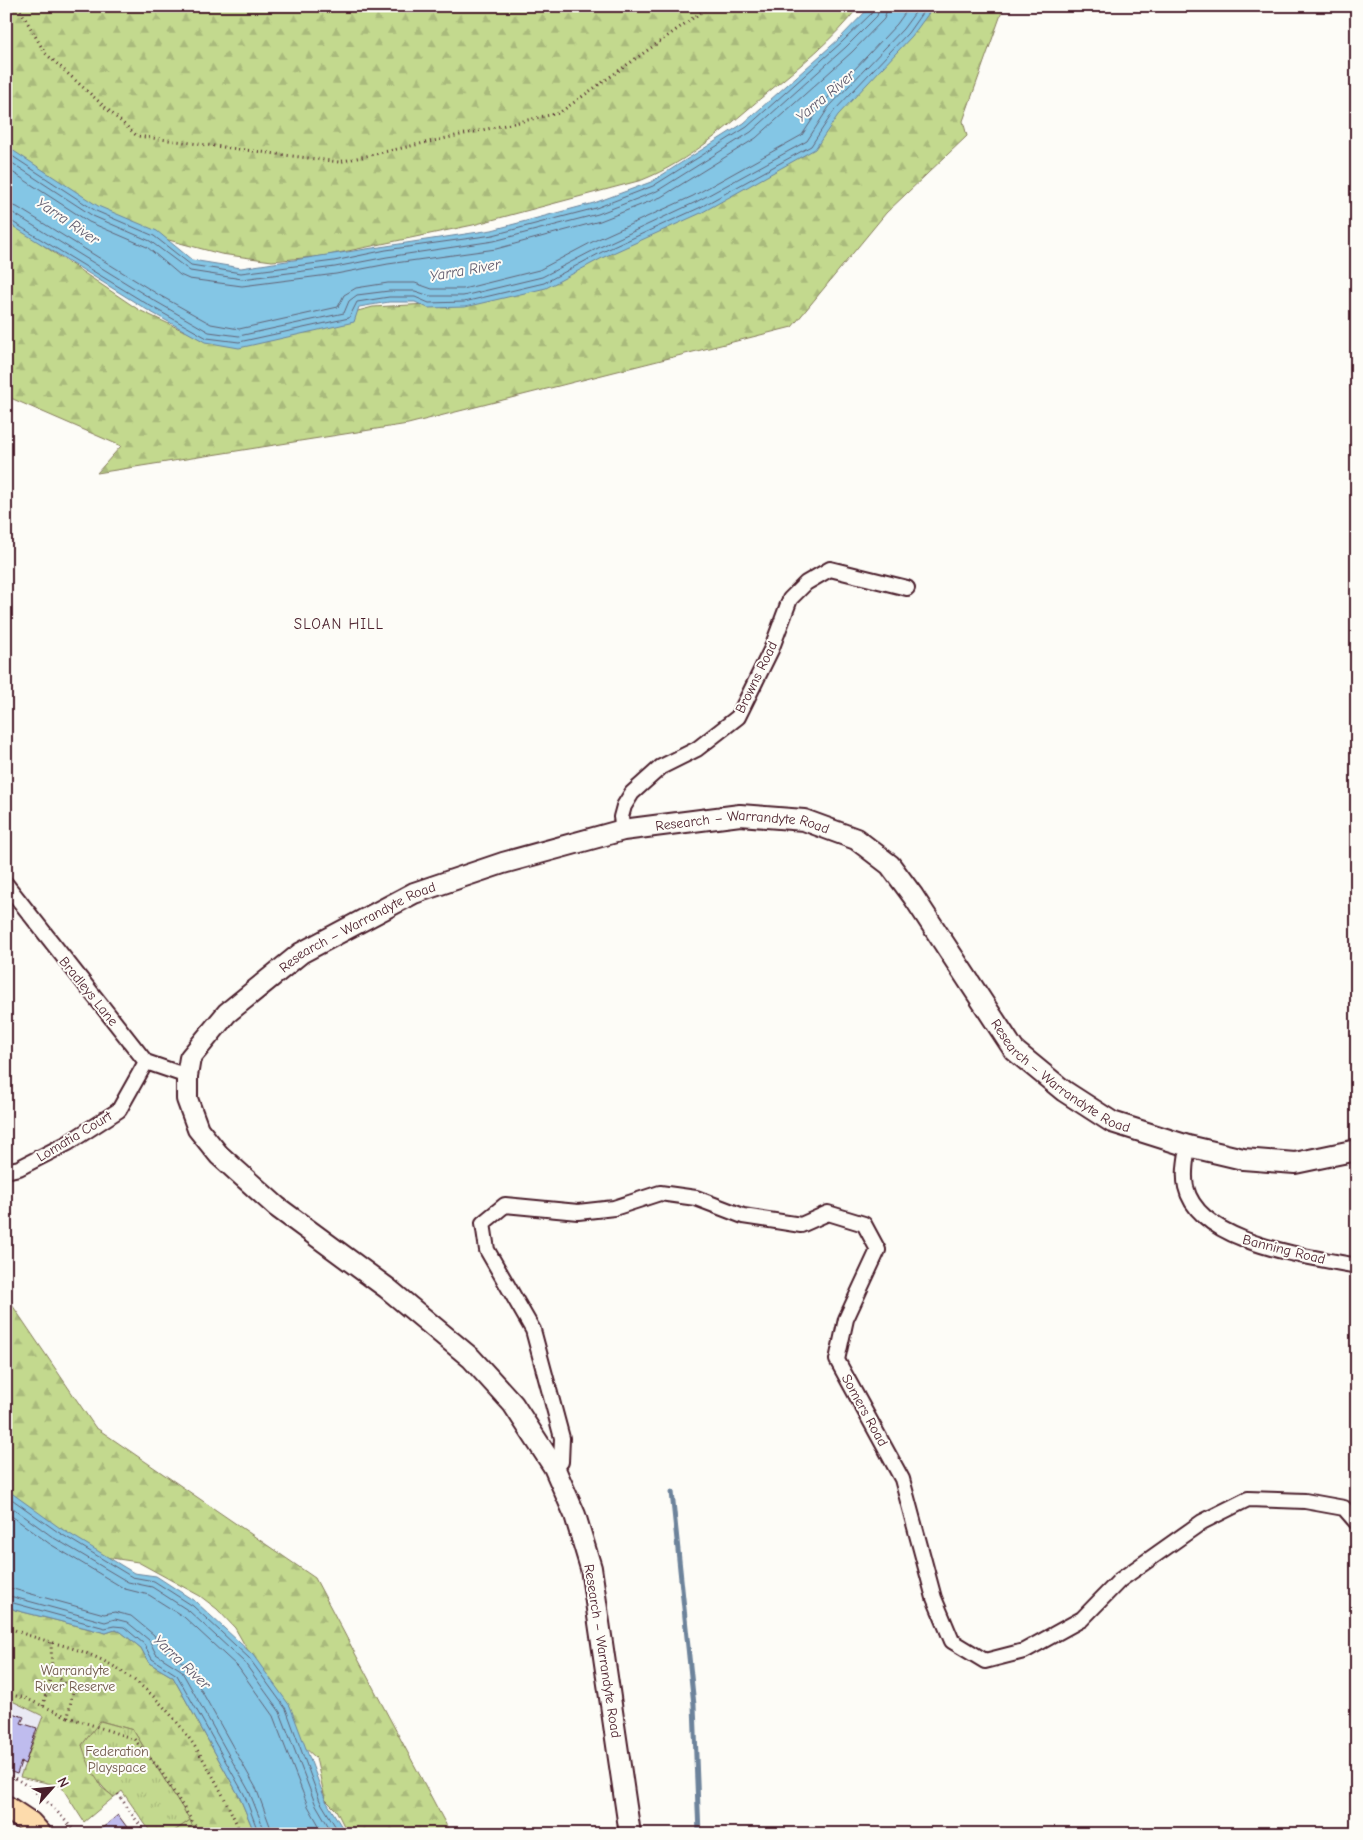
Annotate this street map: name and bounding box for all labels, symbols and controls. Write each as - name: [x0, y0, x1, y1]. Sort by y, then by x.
- water label: Yarra River: [792, 65, 859, 126]
- water label: Yarra River: [33, 193, 104, 249]
- water label: Yarra River: [428, 255, 503, 285]
- district label: SLOAN HILL: [294, 615, 384, 633]
- street label: Browns Road: [732, 638, 781, 716]
- street label: Research – Warrandyte Road: [654, 807, 832, 838]
- street label: Research – Warrandyte Road: [276, 878, 438, 976]
- street label: Bradleys Lane: [56, 953, 122, 1029]
- street label: Research – Warrandyte Road: [987, 1016, 1132, 1136]
- street label: Lomatia Court: [34, 1107, 116, 1166]
- street label: Banning Road: [1241, 1231, 1327, 1268]
- street label: Somers Road: [838, 1371, 891, 1449]
- street label: Research – Warrandyte Road: [580, 1563, 625, 1739]
- water label: Yarra River: [150, 1631, 215, 1694]
- park label: Warrandyte River Reserve: [35, 1662, 115, 1695]
- park label: Federation Playspace: [85, 1743, 149, 1776]
- north arrow: [28, 1762, 78, 1812]
- text: N: [53, 1774, 73, 1790]

